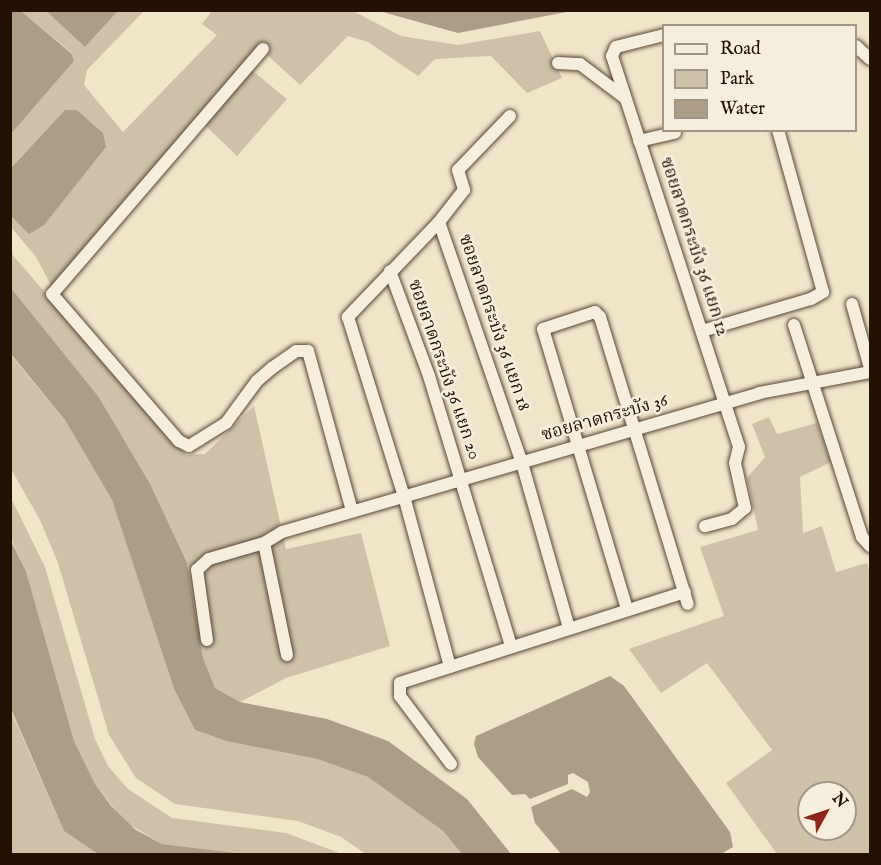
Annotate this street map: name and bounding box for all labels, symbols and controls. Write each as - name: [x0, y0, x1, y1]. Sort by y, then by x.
- legend: [662, 24, 857, 132]
- text: Road: [720, 38, 761, 61]
- text: Park: [720, 68, 754, 91]
- text: Water: [720, 98, 765, 121]
- street label: ซอยลาดกระบัง 36 แยก 12: [654, 155, 732, 339]
- street label: ซอยลาดกระบัง 36 แยก 18: [453, 232, 533, 414]
- street label: ซอยลาดกระบัง 36 แยก 20: [402, 277, 484, 463]
- street label: ซอยลาดกระบัง 36: [539, 391, 671, 447]
- north arrow: [797, 781, 857, 841]
- text: N: [827, 789, 851, 812]

